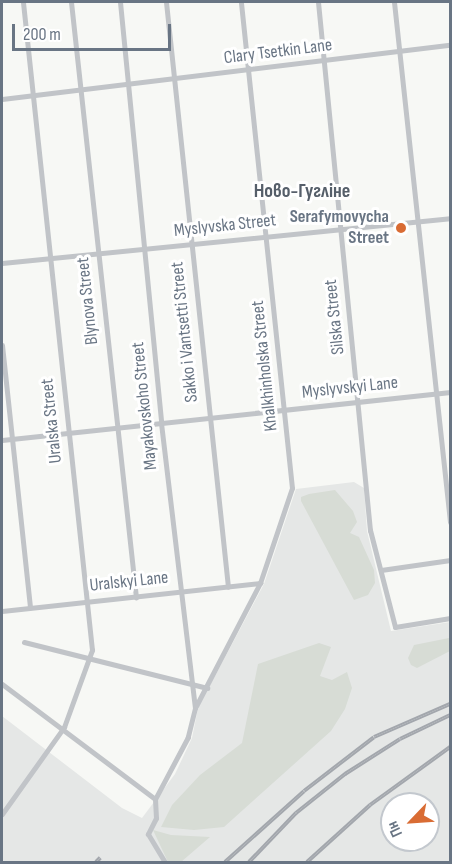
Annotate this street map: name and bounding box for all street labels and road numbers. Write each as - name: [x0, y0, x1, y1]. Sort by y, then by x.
- street label: Clary Tsetkin Lane: [223, 35, 333, 69]
- street label: Myslyvska Street: [173, 210, 277, 242]
- street label: Blynova Street: [73, 256, 103, 346]
- street label: Sakko i Vantsetti Street: [167, 261, 203, 403]
- street label: Silska Street: [320, 278, 350, 356]
- street label: Khalkhinholska Street: [247, 300, 283, 432]
- street label: Mayakovskoho Street: [128, 341, 162, 471]
- street label: Myslyvskyi Lane: [301, 372, 399, 404]
- street label: Uralska Street: [37, 378, 67, 464]
- street label: Uralskyi Lane: [89, 567, 169, 597]

